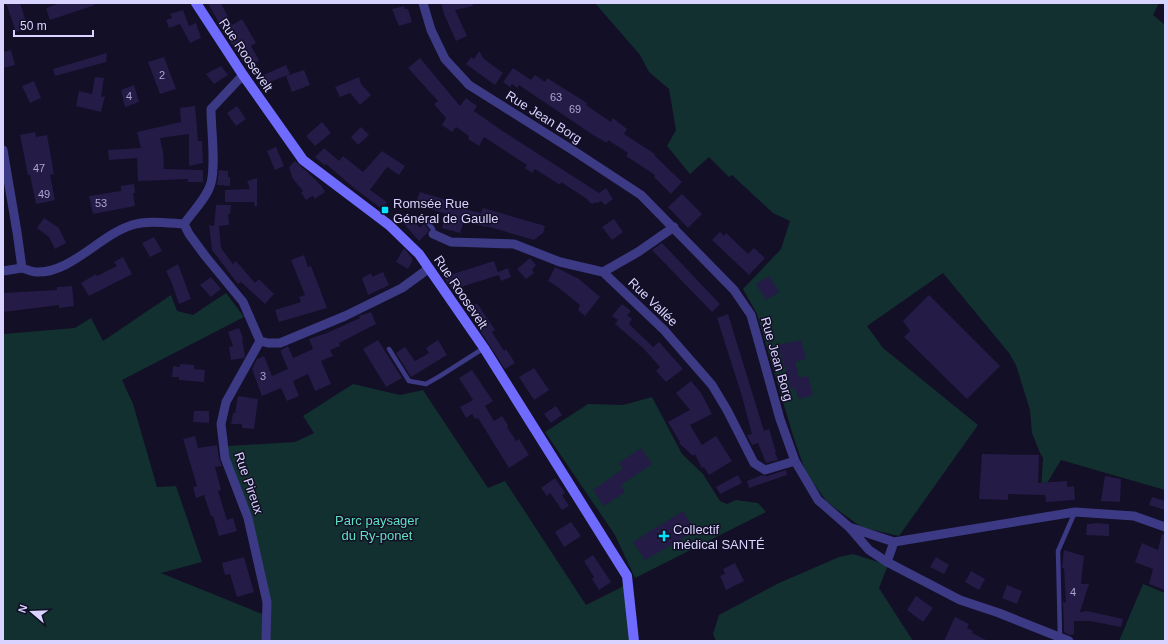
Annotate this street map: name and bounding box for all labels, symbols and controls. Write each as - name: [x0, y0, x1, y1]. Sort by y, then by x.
- scale bar: [14, 12, 93, 38]
- street label: Rue Roosevelt: [216, 15, 276, 95]
- text: 50 m: [20, 19, 47, 33]
- house number: 2: [159, 69, 165, 81]
- street label: Rue Jean Borg: [503, 88, 585, 146]
- house number: 4: [126, 90, 132, 102]
- house number: 63: [550, 91, 562, 103]
- house number: 69: [569, 103, 581, 115]
- house number: 47: [33, 162, 45, 174]
- house number: 49: [38, 188, 50, 200]
- place label: Romsée Rue Général de Gaulle: [393, 196, 499, 226]
- house number: 53: [95, 197, 107, 209]
- marker: Romsée Rue Général de Gaulle: [380, 205, 390, 215]
- street label: Rue Roosevelt: [431, 252, 491, 332]
- street label: Rue Vallée: [625, 275, 681, 329]
- street label: Rue Jean Borg: [758, 315, 796, 403]
- house number: 3: [260, 370, 266, 382]
- street label: Rue Pireux: [231, 450, 267, 516]
- park label: Parc paysager du Ry-ponet: [335, 513, 420, 543]
- place label: Collectif médical SANTÉ: [673, 522, 765, 552]
- marker: Collectif médical SANTÉ: [658, 530, 670, 542]
- house number: 4: [1070, 586, 1076, 598]
- north arrow: [12, 592, 52, 632]
- text: N: [16, 603, 30, 614]

